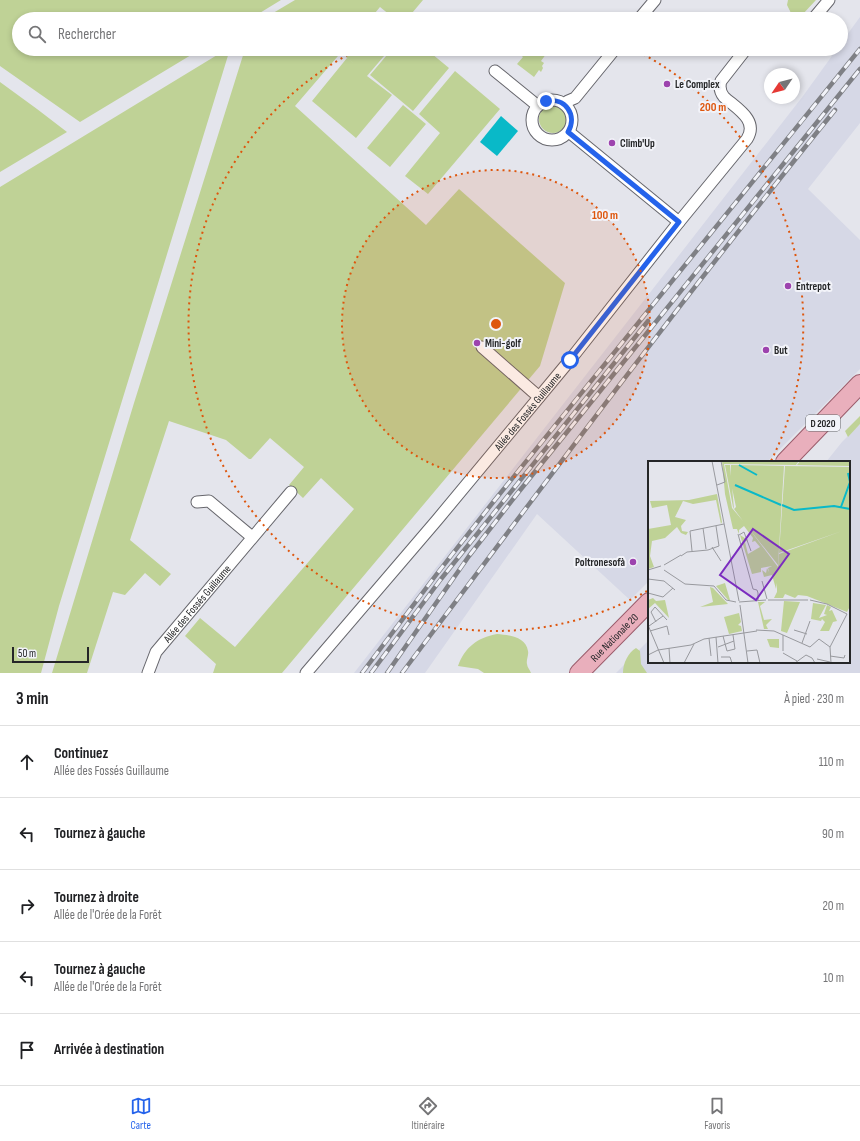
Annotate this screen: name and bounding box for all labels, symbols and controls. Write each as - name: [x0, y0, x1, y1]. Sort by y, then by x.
- search box: [12, 12, 848, 56]
- icon: search: [26, 23, 48, 45]
- text: Rechercher: [58, 25, 116, 44]
- north arrow: [764, 68, 800, 104]
- place label: Le Complex: [675, 78, 720, 91]
- marker: Le Complex: [662, 79, 672, 89]
- route end: [537, 92, 555, 110]
- text: 200 m: [700, 100, 726, 115]
- place label: Climb'Up: [620, 137, 655, 150]
- marker: Climb'Up: [607, 138, 617, 148]
- text: 100 m: [592, 208, 618, 223]
- place label: Entrepot: [796, 280, 831, 293]
- marker: Entrepot: [783, 281, 793, 291]
- centre of rings: [489, 317, 503, 331]
- place label: Mini-golf: [485, 337, 521, 350]
- marker: Mini-golf: [472, 338, 482, 348]
- place label: But: [774, 344, 788, 357]
- marker: But: [761, 345, 771, 355]
- route start: [561, 351, 579, 369]
- street label: Allée des Fossés Guillaume: [491, 370, 564, 454]
- road number: D 2020: [806, 415, 840, 431]
- inset map: [648, 461, 850, 663]
- place label: Poltronesofà: [575, 556, 625, 569]
- marker: Poltronesofà: [628, 557, 638, 567]
- street label: Allée des Fossés Guillaume: [160, 562, 234, 646]
- street label: Rue Nationale 20: [588, 611, 641, 665]
- scale bar: [12, 645, 89, 664]
- text: 50 m: [18, 647, 36, 660]
- text: 3 min: [16, 689, 49, 709]
- text: À pied · 230 m: [784, 691, 844, 707]
- text: Continuez: [54, 744, 108, 763]
- icon: ahead: [16, 751, 38, 773]
- text: 110 m: [819, 754, 844, 770]
- text: Allée des Fossés Guillaume: [54, 763, 169, 779]
- icon: left: [16, 823, 38, 845]
- text: Tournez à gauche: [54, 824, 145, 843]
- text: 90 m: [822, 826, 844, 842]
- text: Tournez à droite: [54, 888, 139, 907]
- icon: right: [16, 895, 38, 917]
- text: 20 m: [822, 898, 844, 914]
- text: Allée de l'Orée de la Forêt: [54, 907, 162, 923]
- text: Tournez à gauche: [54, 960, 145, 979]
- icon: left: [16, 967, 38, 989]
- text: 10 m: [823, 970, 844, 986]
- text: Allée de l'Orée de la Forêt: [54, 979, 162, 995]
- icon: arrive: [16, 1039, 38, 1061]
- text: Arrivée à destination: [54, 1040, 164, 1059]
- tab: Carte: [130, 1095, 152, 1132]
- tab: Itinéraire: [411, 1095, 445, 1132]
- tab: Favoris: [704, 1095, 730, 1132]

